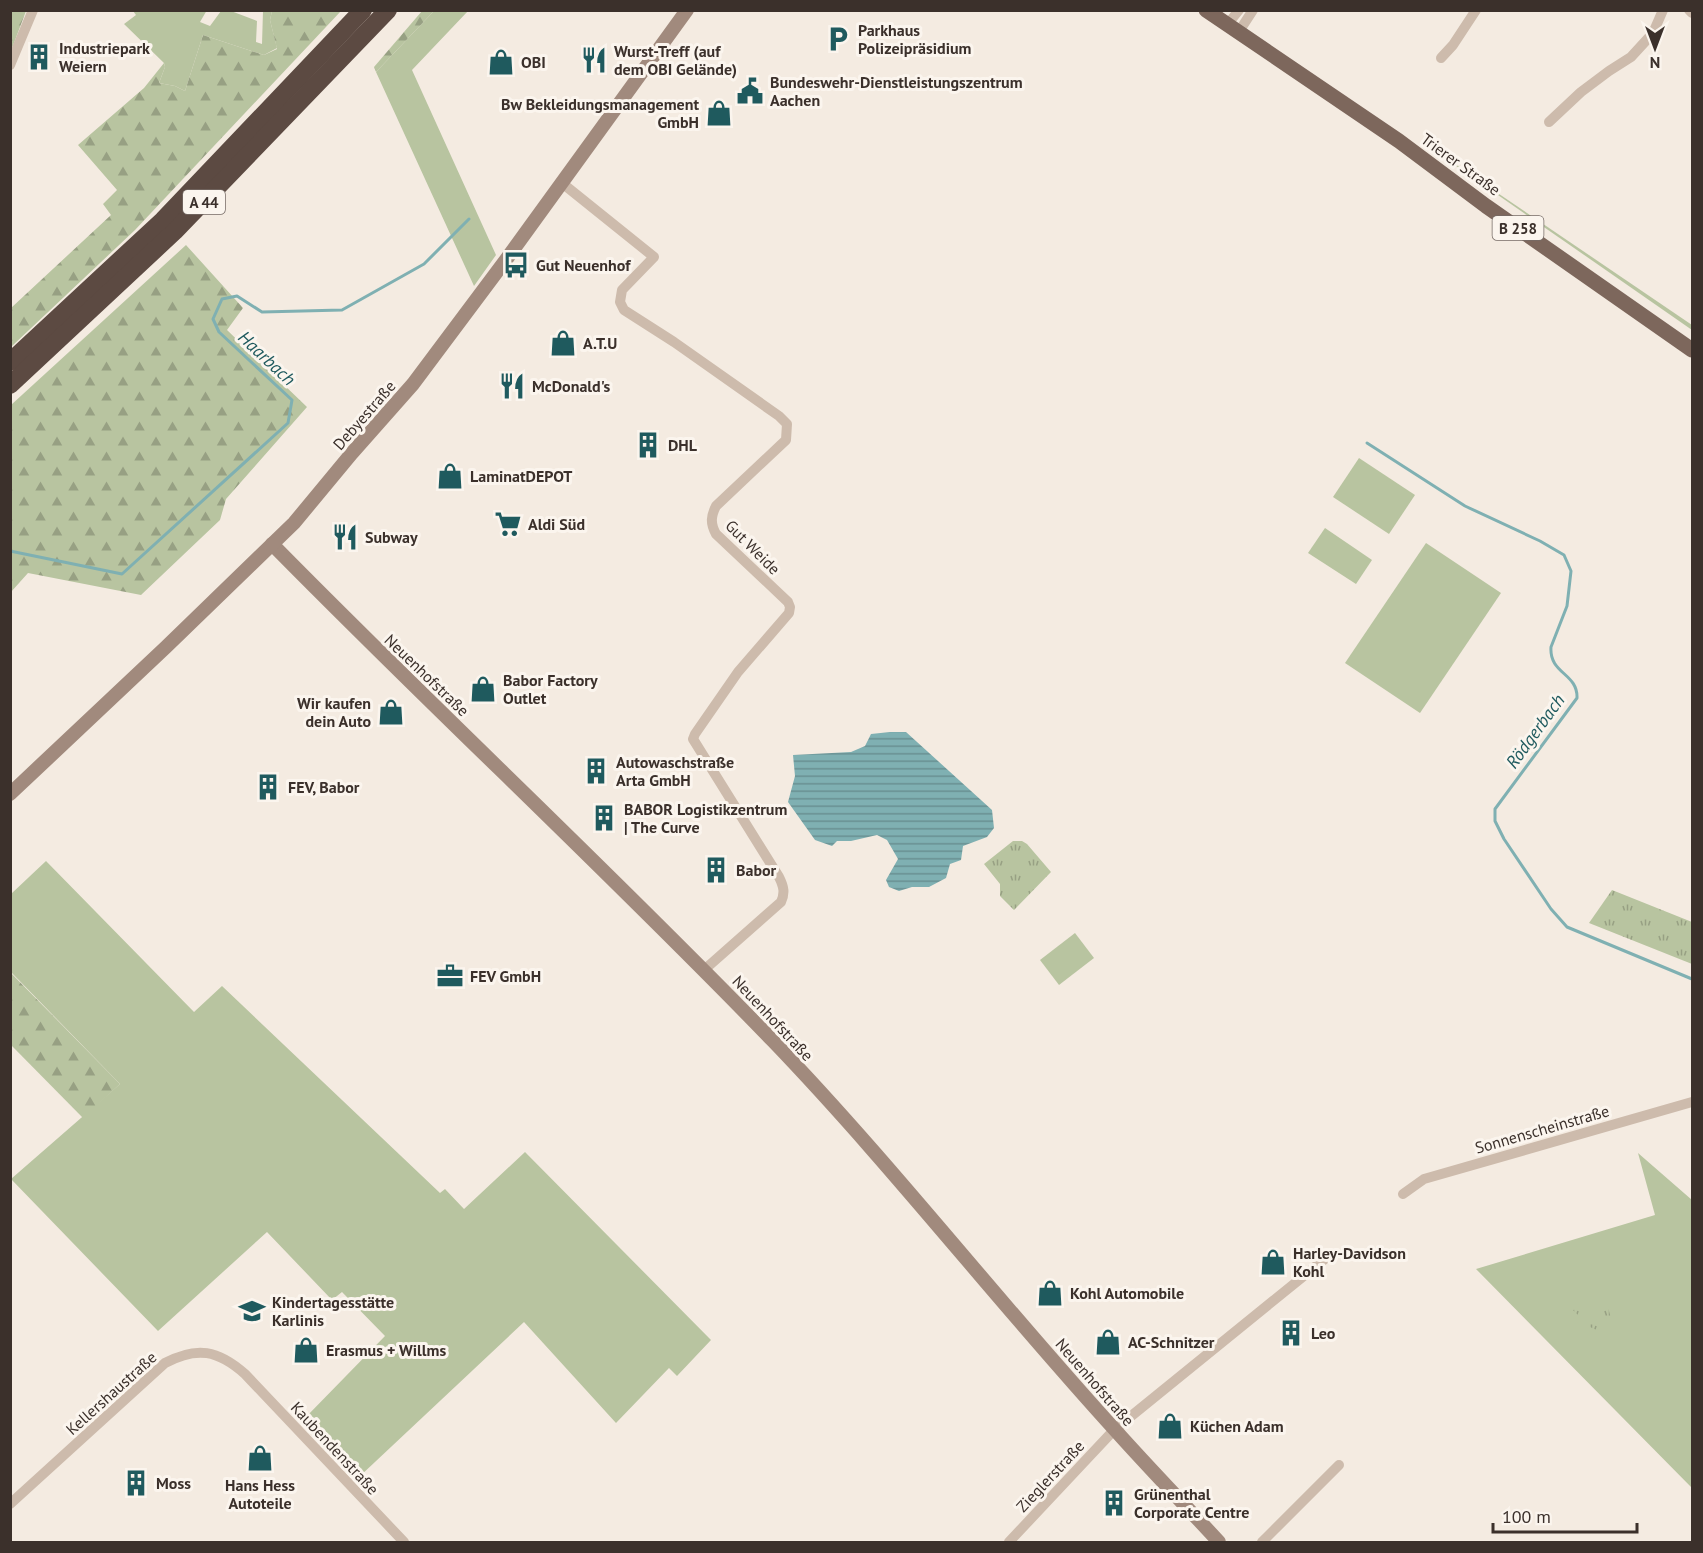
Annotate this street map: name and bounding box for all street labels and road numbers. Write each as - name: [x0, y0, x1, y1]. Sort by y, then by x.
- street label: Trierer Straße: [1417, 129, 1505, 199]
- road number: A 44: [183, 190, 225, 214]
- road number: B 258: [1492, 216, 1544, 240]
- street label: Debyestraße: [328, 376, 400, 454]
- street label: Gut Weide: [721, 515, 785, 579]
- street label: Neuenhofstraße: [381, 630, 473, 720]
- street label: Neuenhofstraße: [728, 971, 818, 1065]
- street label: Sonnenscheinstraße: [1473, 1100, 1611, 1158]
- street label: Neuenhofstraße: [1051, 1334, 1139, 1430]
- street label: Kellershaustraße: [61, 1347, 161, 1439]
- street label: Kaubendenstraße: [287, 1397, 383, 1499]
- street label: Zieglerstraße: [1012, 1436, 1088, 1516]

